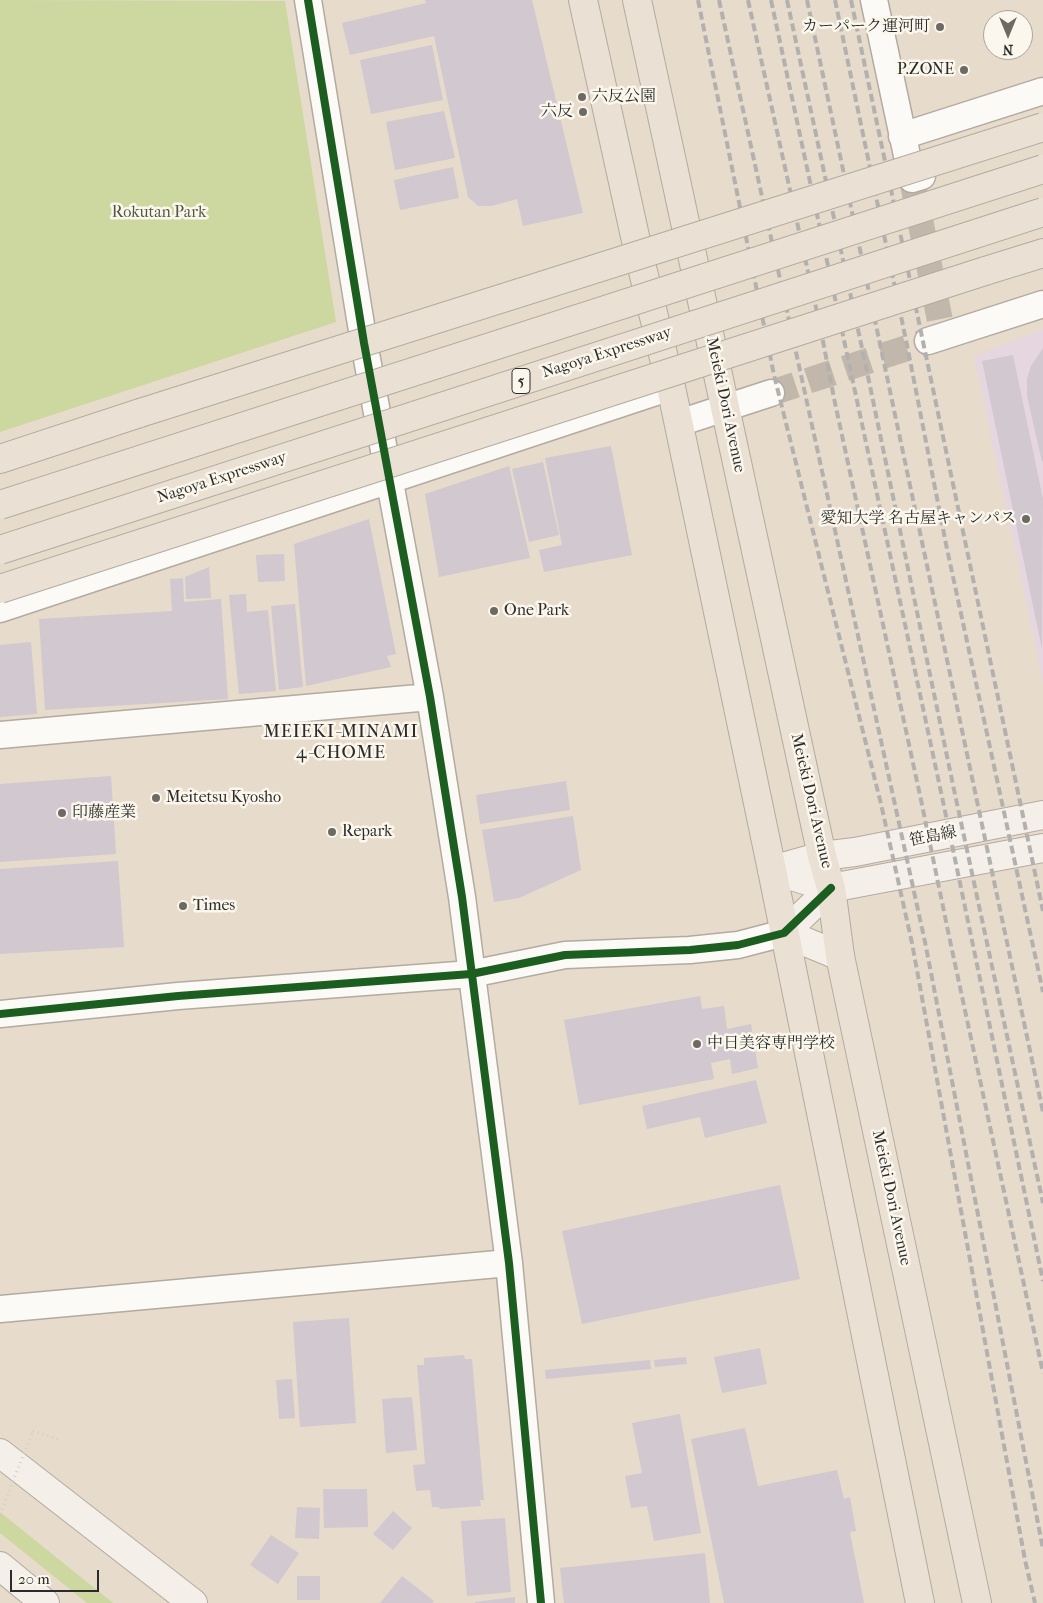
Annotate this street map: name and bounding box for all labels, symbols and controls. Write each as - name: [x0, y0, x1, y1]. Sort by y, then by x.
- north arrow: [983, 10, 1033, 60]
- place label: カーパーク運河町: [802, 17, 930, 37]
- marker: カーパーク運河町: [934, 21, 946, 33]
- text: N: [1003, 41, 1013, 58]
- place label: P.ZONE: [897, 60, 954, 80]
- marker: P.ZONE: [958, 64, 970, 76]
- place label: 六反公園: [592, 87, 656, 107]
- marker: 六反公園: [576, 91, 588, 103]
- place label: 六反: [541, 102, 573, 122]
- marker: 六反: [577, 106, 589, 118]
- park label: Rokutan Park: [112, 203, 206, 223]
- street label: Nagoya Expressway: [540, 323, 674, 383]
- street label: Meieki Dori Avenue: [701, 335, 749, 475]
- road number: 5: [512, 368, 530, 394]
- street label: Nagoya Expressway: [155, 448, 289, 508]
- place label: 愛知大学 名古屋キャンパス: [821, 509, 1016, 529]
- marker: 愛知大学 名古屋キャンパス: [1020, 513, 1032, 525]
- place label: One Park: [504, 601, 569, 621]
- marker: One Park: [488, 605, 500, 617]
- district label: MEIEKI-MINAMI 4-CHOME: [262, 722, 420, 764]
- street label: Meieki Dori Avenue: [786, 732, 836, 870]
- place label: Meitetsu Kyosho: [166, 788, 281, 808]
- marker: Meitetsu Kyosho: [150, 792, 162, 804]
- place label: 印藤産業: [72, 803, 136, 823]
- marker: 印藤産業: [56, 807, 68, 819]
- place label: Repark: [342, 822, 392, 842]
- street label: 笹島線: [908, 823, 958, 851]
- marker: Repark: [326, 826, 338, 838]
- place label: Times: [193, 896, 235, 916]
- marker: Times: [177, 900, 189, 912]
- place label: 中日美容専門学校: [707, 1034, 835, 1054]
- marker: 中日美容専門学校: [691, 1038, 703, 1050]
- street label: Meieki Dori Avenue: [867, 1128, 915, 1268]
- scale bar: [12, 1560, 101, 1592]
- text: 20 m: [18, 1570, 50, 1588]

